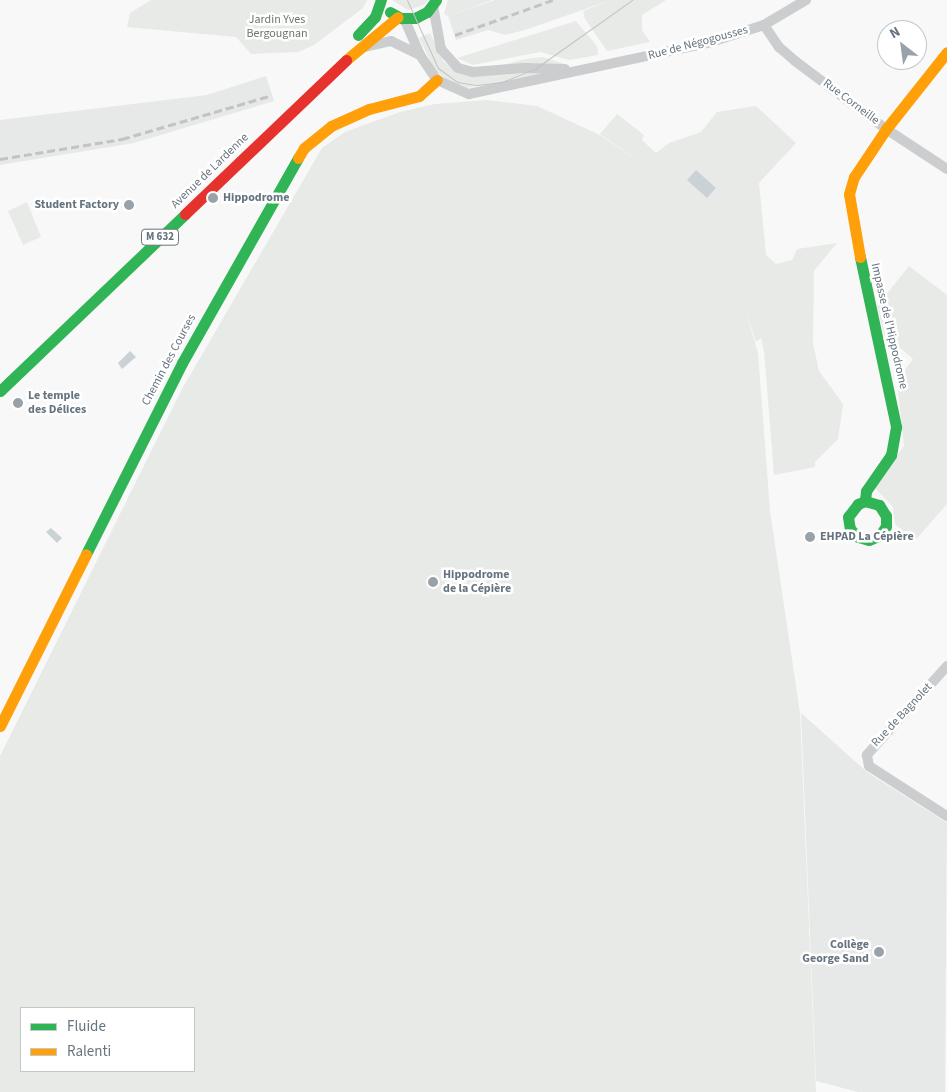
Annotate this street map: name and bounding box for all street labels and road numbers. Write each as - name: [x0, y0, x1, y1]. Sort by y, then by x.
- street label: Rue de Négogousses: [647, 23, 749, 63]
- street label: Rue Corneille: [820, 76, 882, 128]
- street label: Avenue de Lardenne: [168, 130, 252, 212]
- road number: M 632: [140, 228, 180, 246]
- street label: Impasse de l'Hippodrome: [867, 262, 911, 390]
- street label: Chemin des Courses: [139, 312, 199, 408]
- street label: Rue de Bagnolet: [869, 680, 935, 750]

